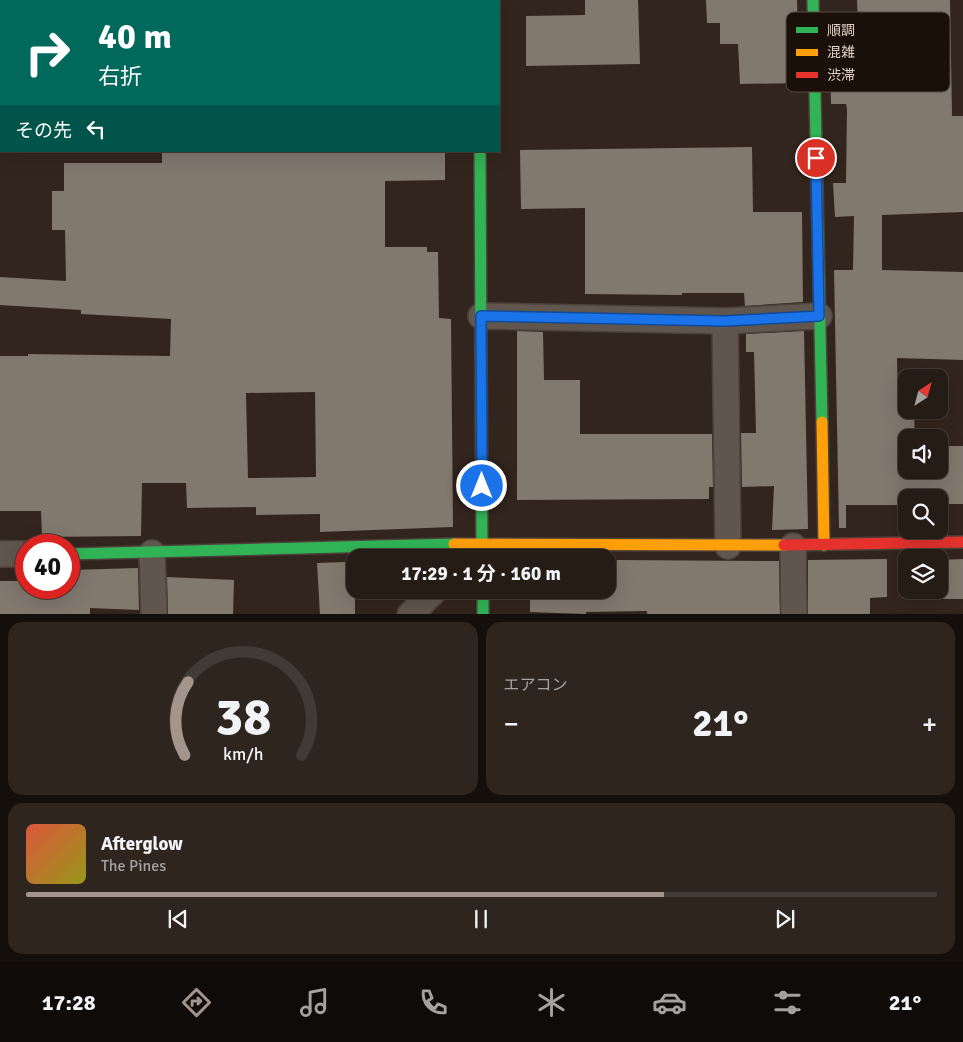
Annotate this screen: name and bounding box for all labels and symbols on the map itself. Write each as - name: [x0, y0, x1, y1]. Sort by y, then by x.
- legend: [786, 12, 950, 92]
- text: 順調: [827, 22, 855, 39]
- text: 混雑: [827, 44, 855, 61]
- text: 渋滞: [827, 67, 855, 84]
- pin: [795, 137, 837, 179]
- north arrow: [898, 369, 948, 419]
- position arrow: [455, 459, 507, 511]
- speed limit sign: 40: [15, 534, 80, 599]

